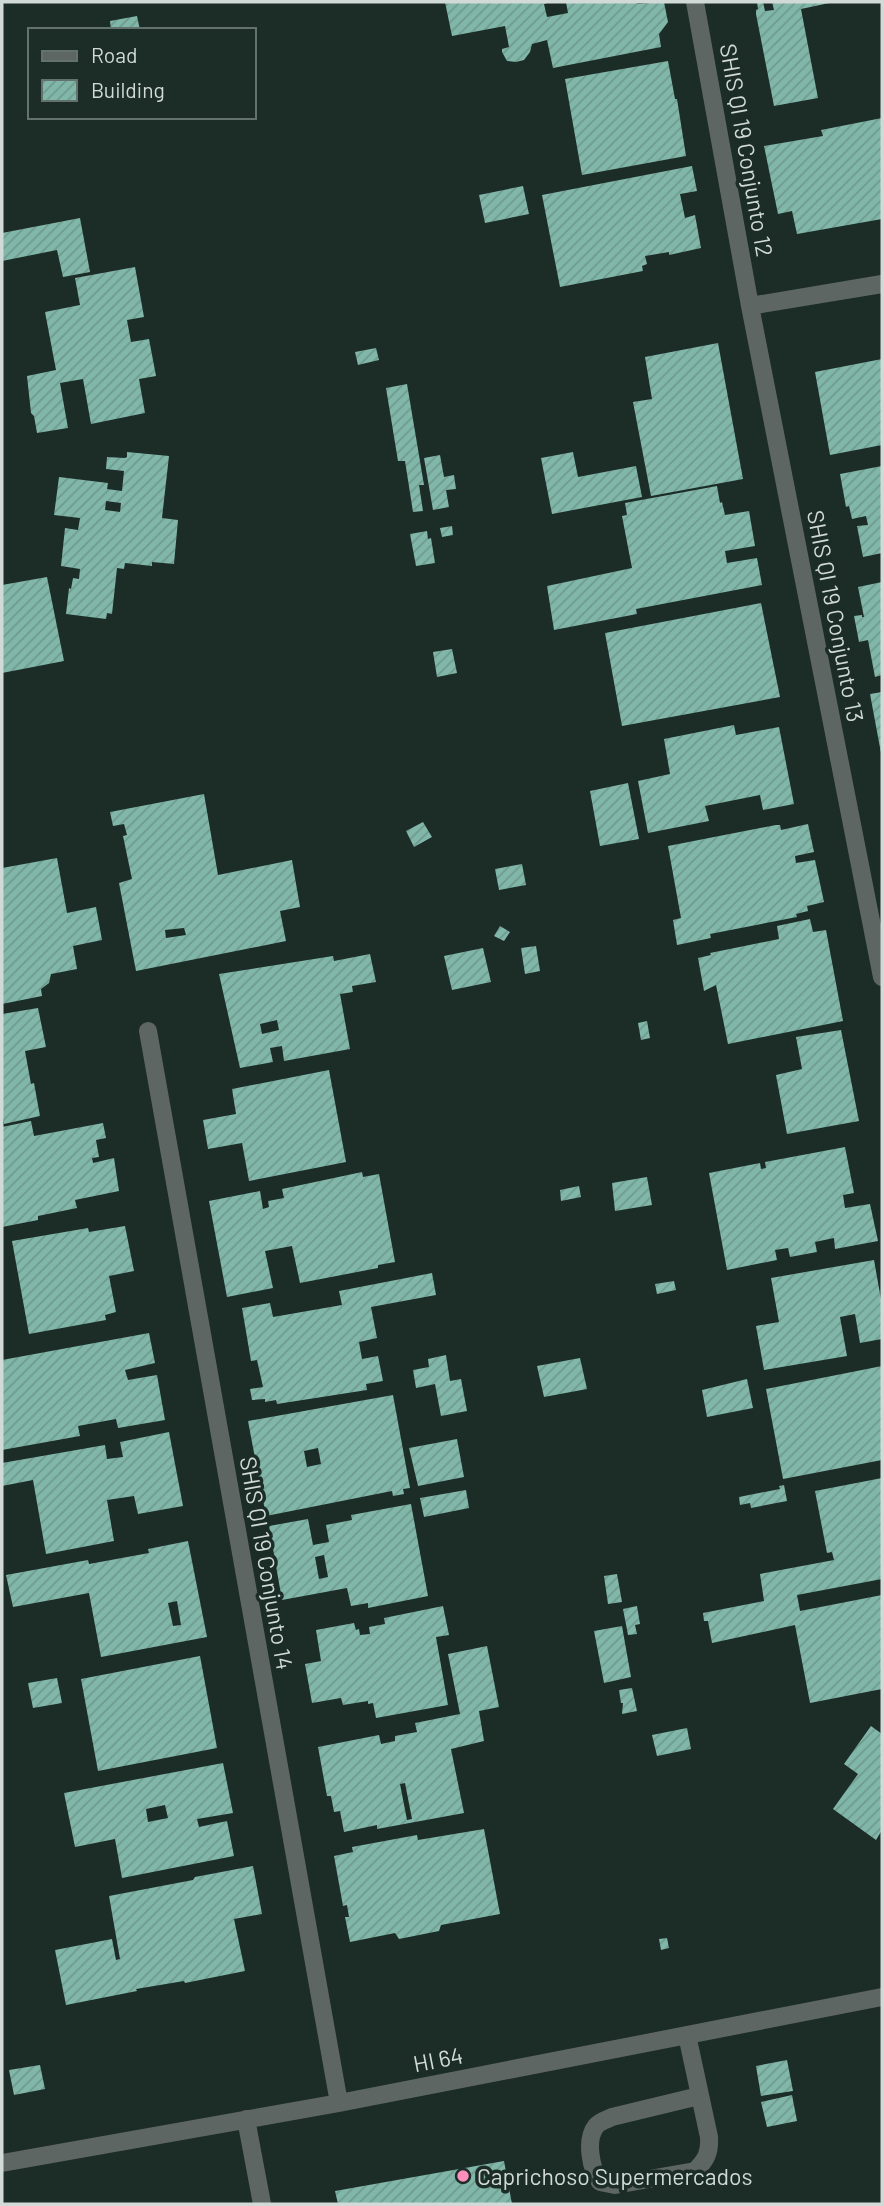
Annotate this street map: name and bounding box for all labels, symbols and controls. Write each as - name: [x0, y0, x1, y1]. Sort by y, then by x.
- legend: [28, 28, 256, 119]
- street label: SHIS QI 19 Conjunto 12: [714, 41, 780, 259]
- text: Road: [91, 42, 137, 67]
- text: Building: [91, 77, 165, 102]
- street label: SHIS QI 19 Conjunto 13: [802, 508, 870, 724]
- street label: SHIS QI 19 Conjunto 14: [234, 1454, 300, 1672]
- street label: HI 64: [411, 2040, 465, 2078]
- place label: Caprichoso Supermercados: [477, 2162, 753, 2190]
- marker: Caprichoso Supermercados: [455, 2168, 471, 2184]

